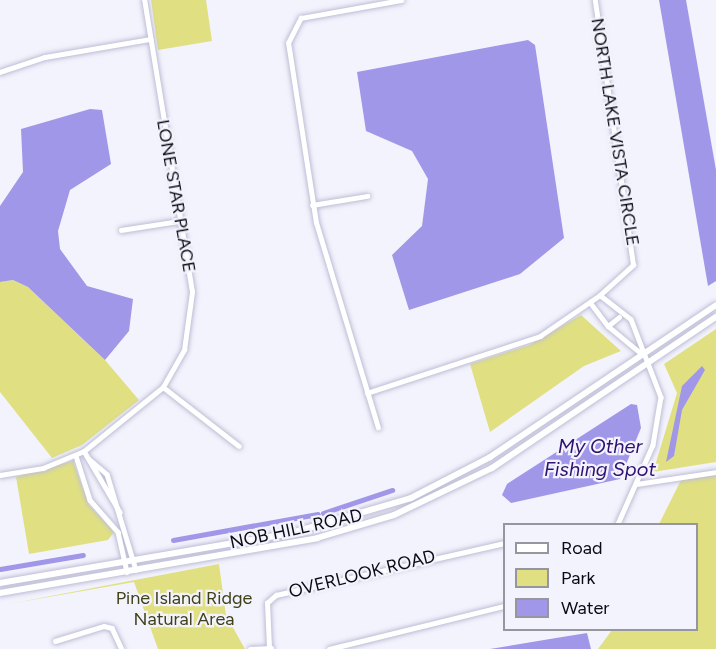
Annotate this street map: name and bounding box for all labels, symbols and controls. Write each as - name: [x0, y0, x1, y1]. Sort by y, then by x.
- street label: NORTH LAKE VISTA CIRCLE: [586, 16, 644, 248]
- street label: LONE STAR PLACE: [152, 118, 200, 274]
- water label: My Other Fishing Spot: [544, 434, 656, 481]
- street label: NOB HILL ROAD: [228, 504, 364, 554]
- legend: [503, 523, 698, 631]
- text: Road: [561, 537, 602, 559]
- street label: OVERLOOK ROAD: [286, 545, 438, 603]
- text: Park: [561, 567, 595, 589]
- park label: Pine Island Ridge Natural Area: [116, 588, 252, 630]
- text: Water: [561, 597, 609, 619]

